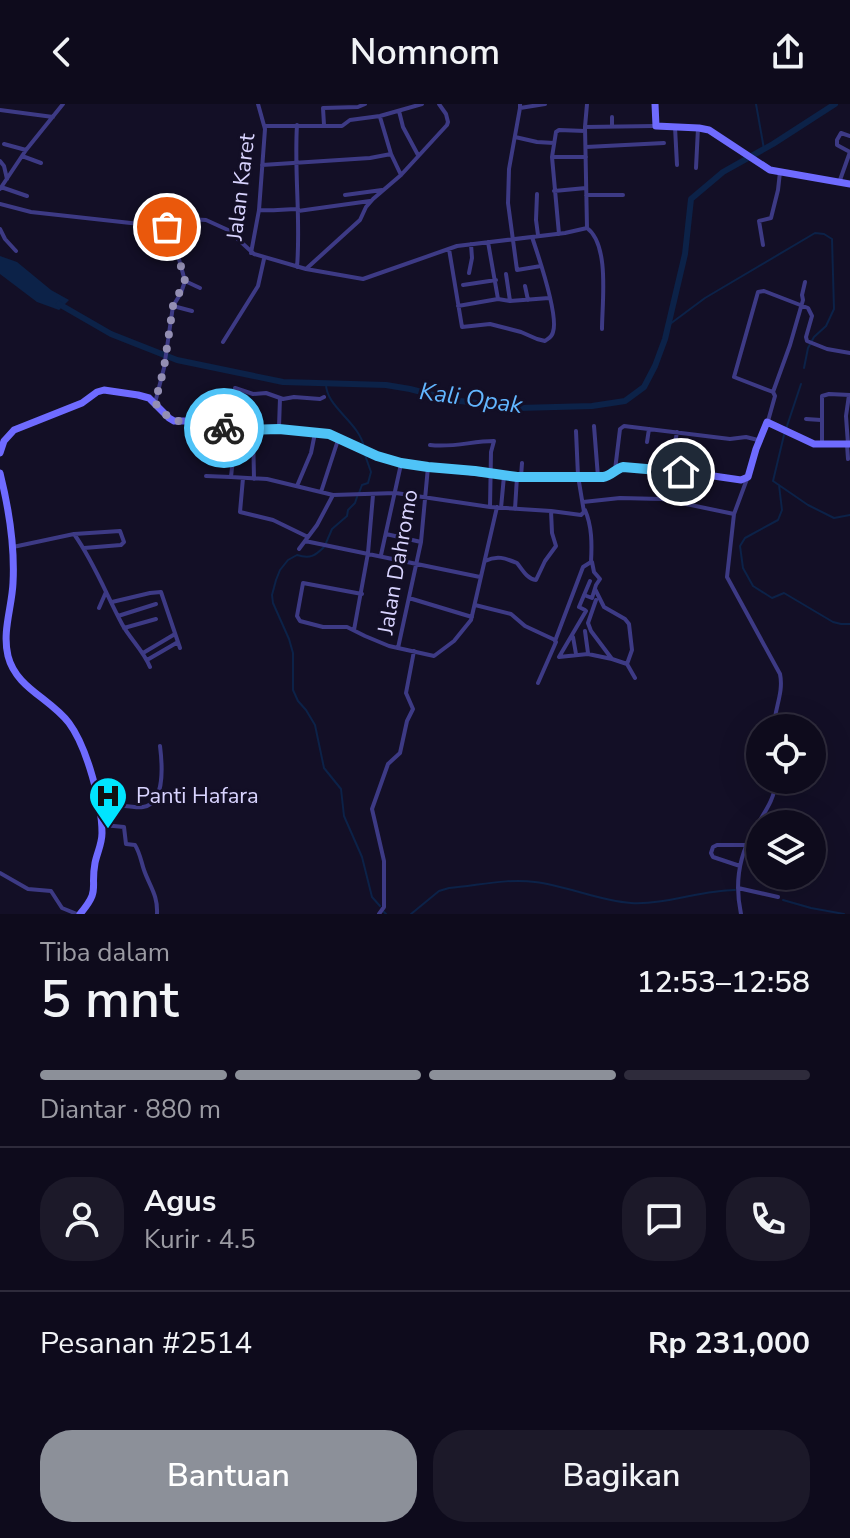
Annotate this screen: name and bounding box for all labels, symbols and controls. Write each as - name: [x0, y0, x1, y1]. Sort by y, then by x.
- text: Nomnom: [350, 28, 500, 77]
- icon: back: [40, 30, 84, 74]
- icon: share: [766, 30, 810, 74]
- street label: Jalan Karet: [219, 131, 262, 243]
- pin: [133, 193, 201, 261]
- icon: bag: [145, 205, 189, 249]
- water label: Kali Opak: [417, 375, 526, 421]
- courier: [184, 388, 264, 468]
- icon: bike: [202, 406, 246, 450]
- pin: [647, 438, 715, 506]
- icon: home: [659, 450, 703, 494]
- street label: Jalan Dahromo: [370, 487, 426, 638]
- map controls: [746, 714, 826, 890]
- button: locate: [746, 714, 826, 794]
- hospital icon: Panti Hafara: [87, 775, 129, 830]
- place label: Panti Hafara: [136, 781, 259, 811]
- button: layers: [746, 810, 826, 890]
- text: Tiba dalam: [40, 935, 170, 970]
- text: 12:53–12:58: [637, 962, 810, 1003]
- text: 5 mnt: [40, 964, 179, 1035]
- text: Diantar · 880 m: [40, 1092, 221, 1127]
- button: person: [40, 1177, 124, 1261]
- button: chat: [622, 1177, 706, 1261]
- button: phone: [726, 1177, 810, 1261]
- text: Agus: [144, 1181, 216, 1222]
- text: Kurir · 4.5: [144, 1222, 256, 1257]
- text: Pesanan #2514: [40, 1323, 252, 1364]
- text: Rp 231,000: [648, 1323, 810, 1364]
- button: Bantuan: [40, 1430, 417, 1522]
- button: Bagikan: [433, 1430, 810, 1522]

